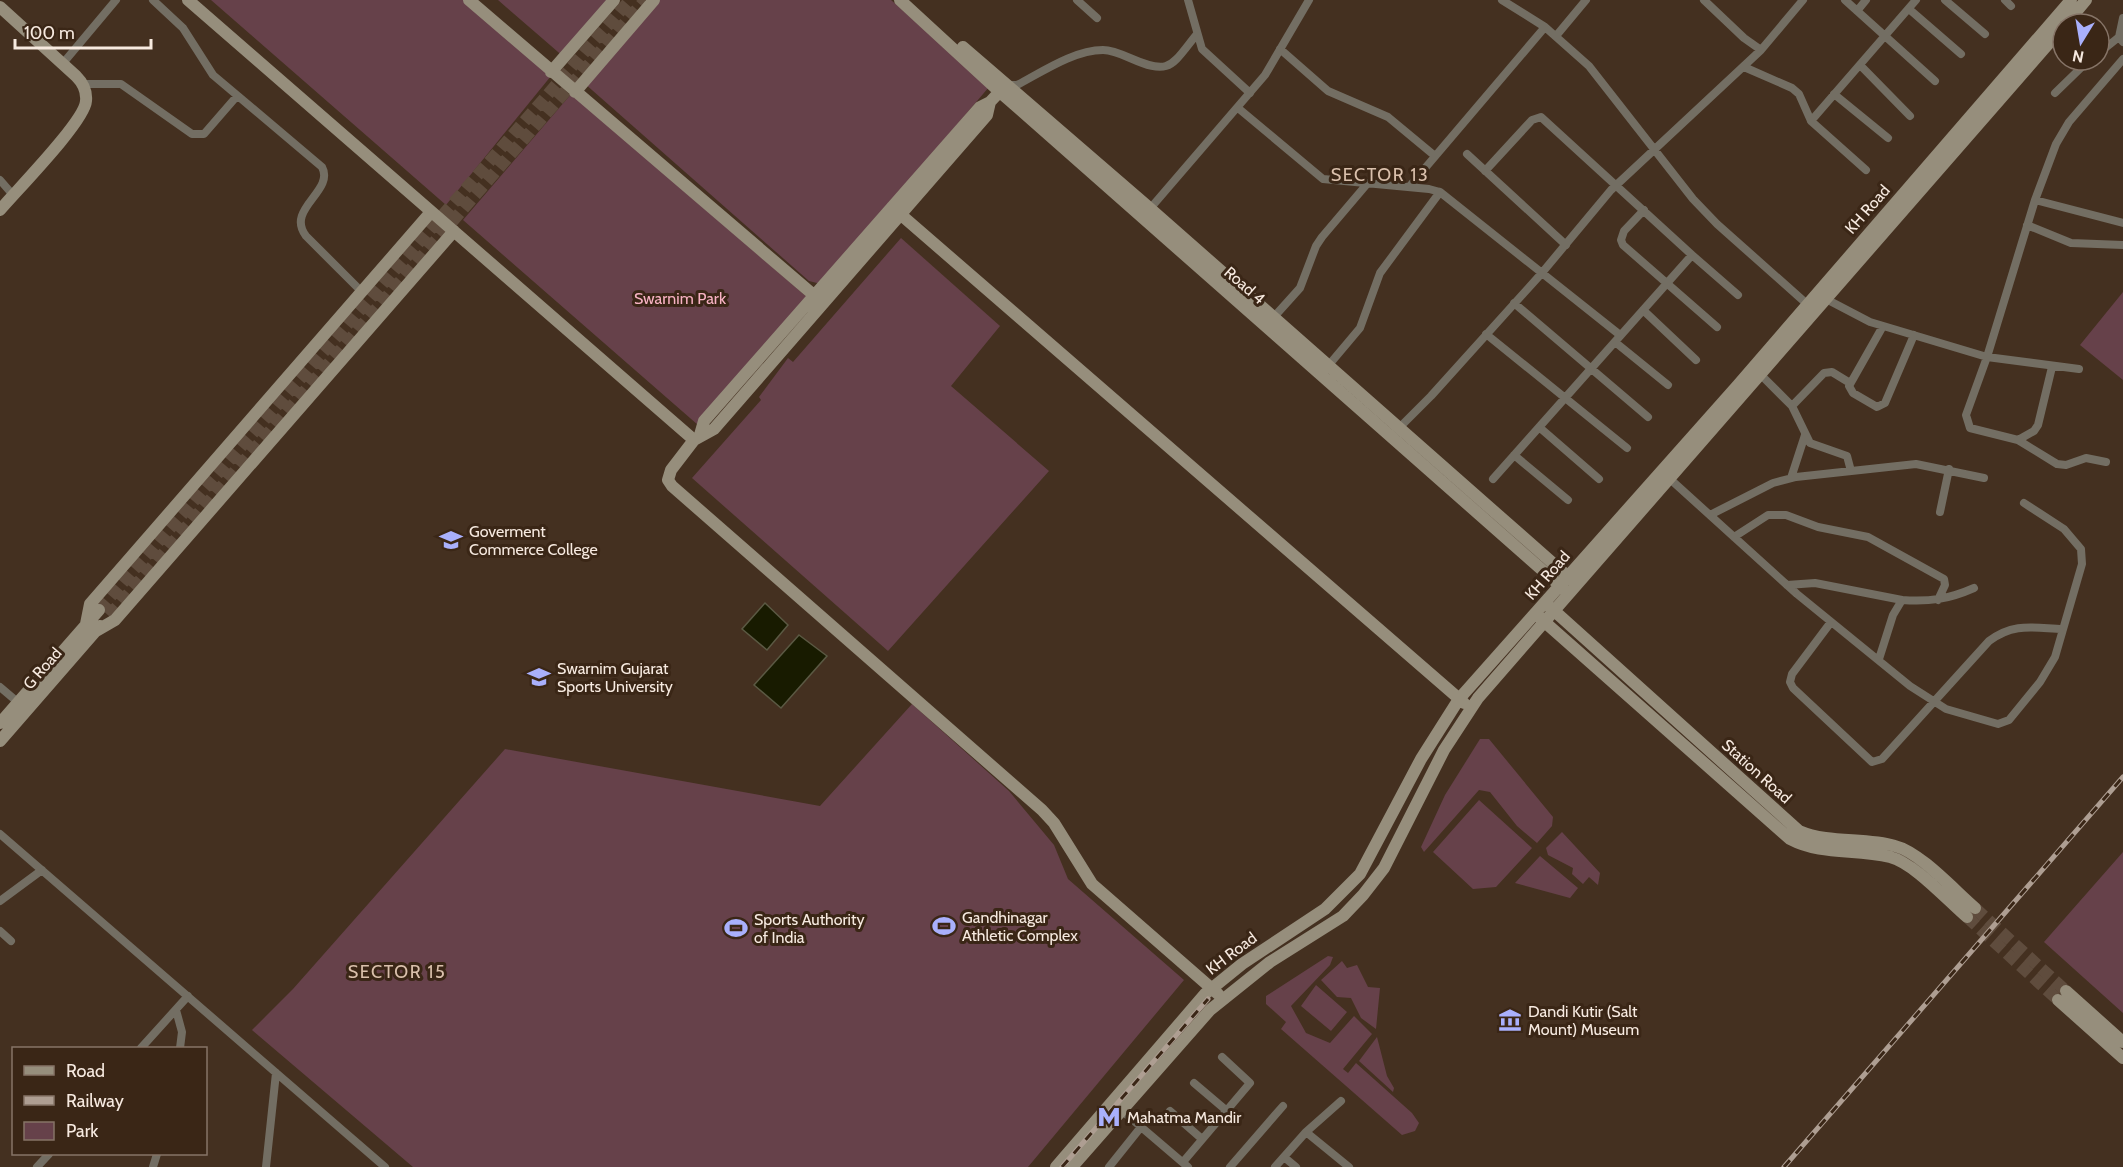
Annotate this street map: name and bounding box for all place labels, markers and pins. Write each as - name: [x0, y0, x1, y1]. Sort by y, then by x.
- place label: Goverment Commerce College: [469, 522, 598, 559]
- school or university icon: Goverment Commerce College: [438, 527, 464, 553]
- place label: Swarnim Gujarat Sports University: [557, 659, 673, 696]
- school or university icon: Swarnim Gujarat Sports University: [526, 664, 552, 690]
- place label: Gandhinagar Athletic Complex: [962, 908, 1078, 945]
- place label: Sports Authority of India: [754, 910, 864, 947]
- sports icon: Gandhinagar Athletic Complex: [931, 913, 957, 939]
- sports icon: Sports Authority of India: [723, 915, 749, 941]
- place label: Dandi Kutir (Salt Mount) Museum: [1528, 1002, 1639, 1039]
- museum icon: Dandi Kutir (Salt Mount) Museum: [1497, 1007, 1523, 1033]
- metro station icon: Mahatma Mandir: [1096, 1104, 1122, 1130]
- place label: Mahatma Mandir: [1127, 1108, 1242, 1127]

